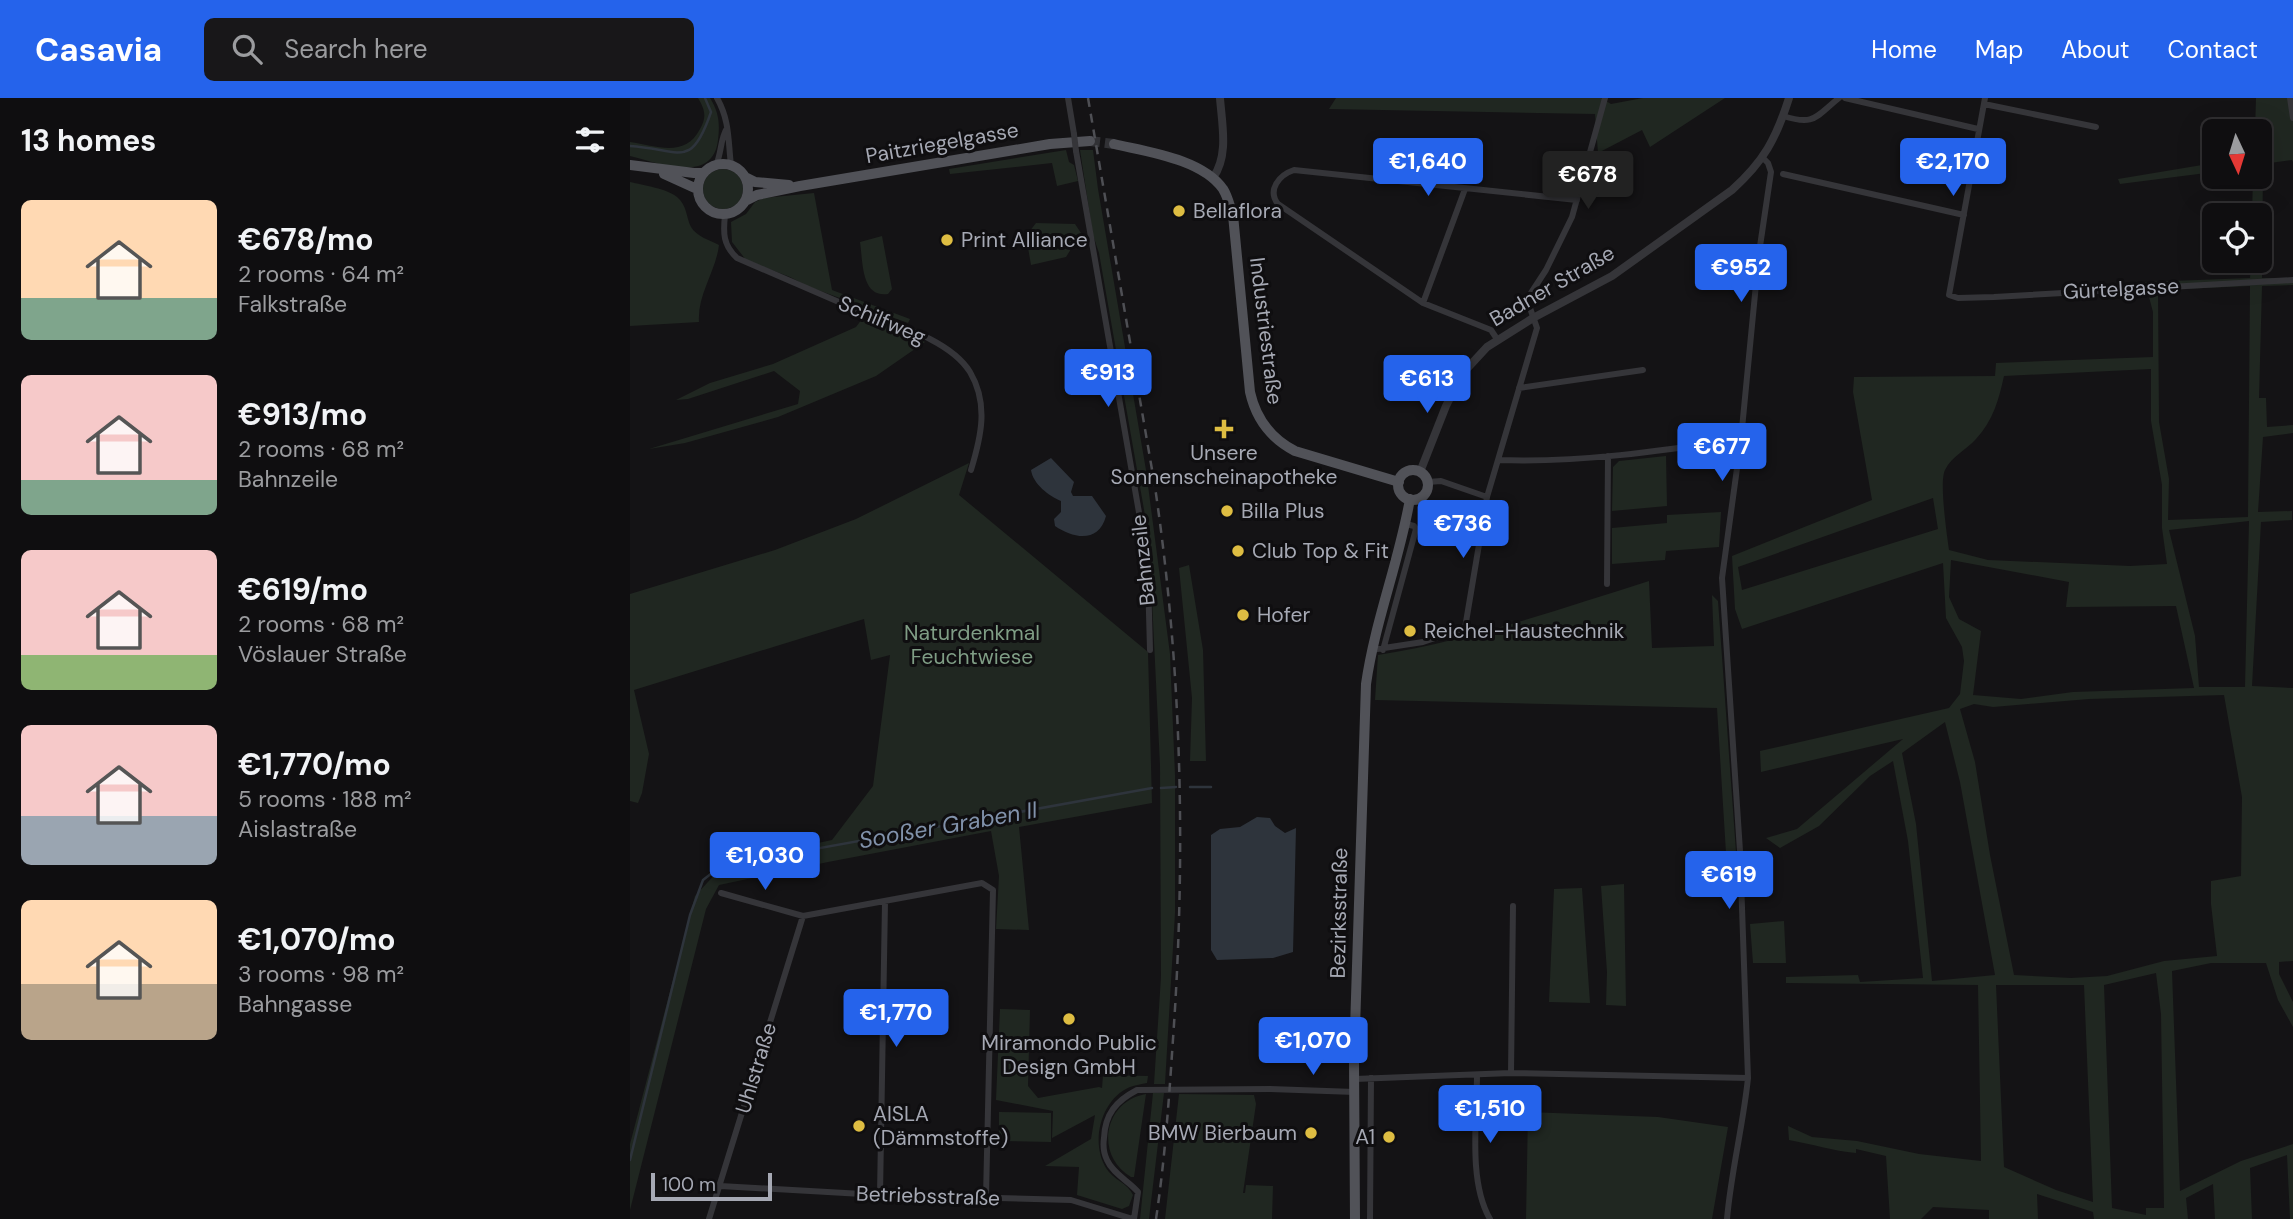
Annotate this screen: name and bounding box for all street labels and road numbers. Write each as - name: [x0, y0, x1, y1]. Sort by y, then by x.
- street label: Paitzriegelgasse: [863, 116, 1021, 170]
- street label: Badner Straße: [1485, 239, 1620, 333]
- street label: Industriestraße: [1243, 256, 1289, 406]
- street label: Gürtelgasse: [2062, 272, 2180, 306]
- street label: Schilfweg: [834, 289, 930, 351]
- street label: Bahnzeile: [1124, 513, 1162, 607]
- street label: Bezirksstraße: [1324, 847, 1354, 979]
- street label: Uhlstraße: [729, 1019, 783, 1117]
- street label: Betriebsstraße: [856, 1179, 1000, 1213]

